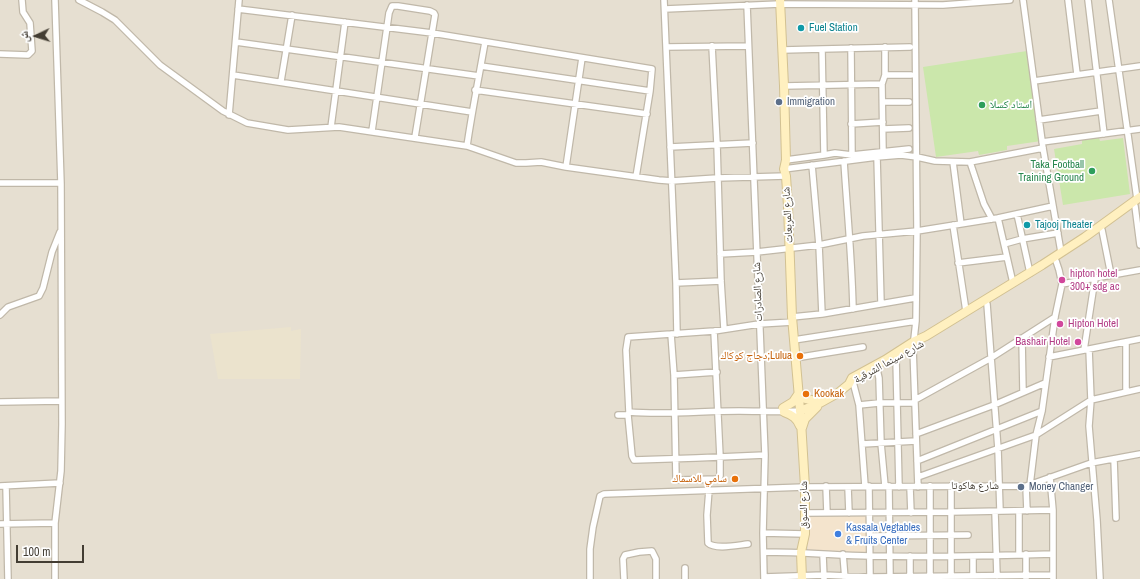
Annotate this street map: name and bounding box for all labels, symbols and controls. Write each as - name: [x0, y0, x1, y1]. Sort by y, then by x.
- north arrow: [16, 16, 56, 56]
- place label: Fuel Station: [809, 21, 858, 35]
- marker: Fuel Station: [796, 23, 806, 33]
- text: ش: [17, 31, 31, 43]
- place label: Immigration: [787, 95, 835, 109]
- marker: Immigration: [774, 97, 784, 107]
- place label: استاد كسلا: [990, 98, 1032, 112]
- marker: استاد كسلا: [977, 100, 987, 110]
- place label: Taka Football Training Ground: [1018, 158, 1084, 184]
- marker: Taka Football Training Ground: [1087, 166, 1097, 176]
- street label: شارع المربعات: [780, 187, 796, 243]
- place label: Tajooj Theater: [1035, 218, 1092, 232]
- marker: Tajooj Theater: [1022, 220, 1032, 230]
- street label: شارع الصادرات: [750, 262, 766, 322]
- place label: hipton hotel 300+ sdg ac: [1070, 267, 1119, 293]
- marker: hipton hotel 300+ sdg ac: [1057, 275, 1067, 285]
- place label: Hipton Hotel: [1068, 317, 1118, 331]
- marker: Hipton Hotel: [1055, 319, 1065, 329]
- place label: Bashair Hotel: [1015, 335, 1070, 349]
- street label: شارع سينما الشرقية: [852, 337, 926, 387]
- marker: Bashair Hotel: [1073, 337, 1083, 347]
- place label: دجاج كوكاك;Lulua: [720, 349, 792, 363]
- marker: دجاج كوكاك;Lulua: [795, 351, 805, 361]
- place label: Kookak: [814, 387, 844, 401]
- marker: Kookak: [801, 389, 811, 399]
- place label: سامي للاسماك: [672, 472, 727, 486]
- marker: سامي للاسماك: [730, 474, 740, 484]
- street label: شارع هاكوتا: [951, 479, 999, 493]
- place label: Money Changer: [1029, 480, 1093, 494]
- street label: شارع السوق: [797, 481, 811, 529]
- marker: Money Changer: [1016, 482, 1026, 492]
- place label: Kassala Vegtables & Fruits Center: [846, 521, 920, 547]
- marker: Kassala Vegtables & Fruits Center: [833, 529, 843, 539]
- scale bar: [18, 537, 86, 563]
- text: 100 m: [23, 544, 50, 560]

